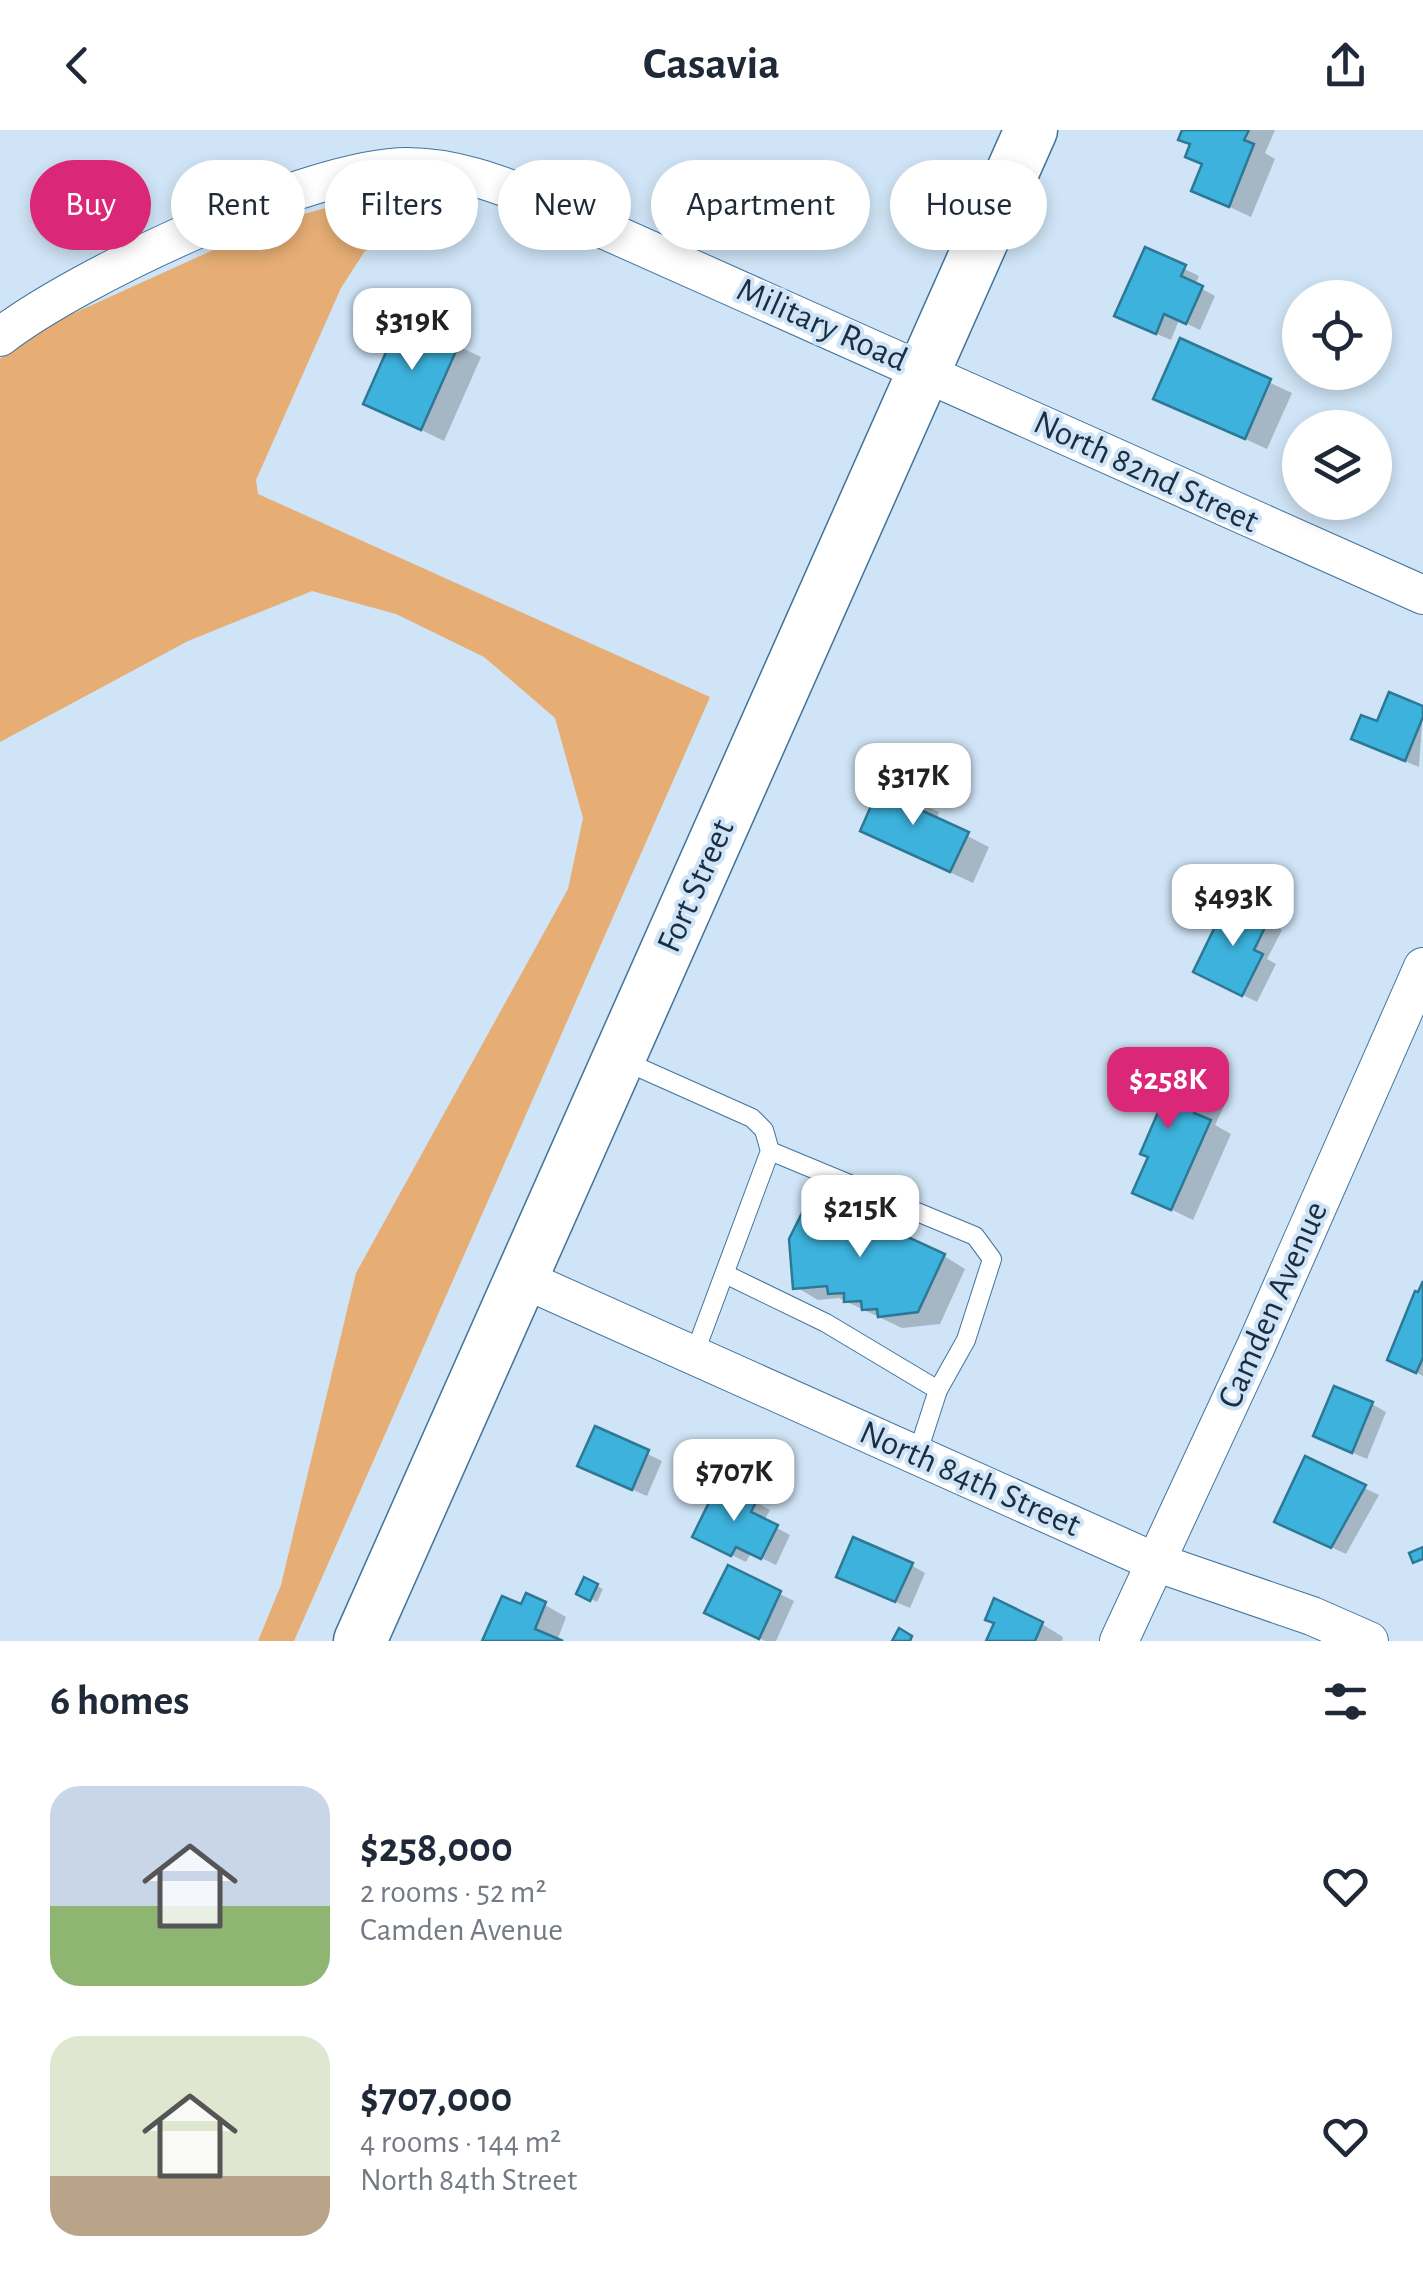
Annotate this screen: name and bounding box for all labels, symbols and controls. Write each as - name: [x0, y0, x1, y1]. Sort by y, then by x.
- icon: back: [50, 38, 105, 93]
- icon: share: [1318, 38, 1373, 93]
- text: Casavia: [643, 42, 780, 87]
- chip: Buy: [30, 160, 151, 250]
- chip: Rent: [171, 160, 305, 250]
- chip: Filters: [325, 160, 478, 250]
- chip: New: [498, 160, 631, 250]
- chip: Apartment: [651, 160, 870, 250]
- chip: House: [890, 160, 1047, 250]
- street label: Military Road: [732, 272, 912, 378]
- map controls: [1282, 280, 1392, 520]
- button: locate: [1282, 280, 1392, 390]
- pin: $319K: [342, 288, 482, 373]
- text: $319K: [375, 304, 449, 336]
- street label: North 82nd Street: [1028, 405, 1264, 539]
- button: layers: [1282, 410, 1392, 520]
- pin: $317K: [843, 743, 983, 828]
- text: $317K: [877, 759, 949, 791]
- street label: Fort Street: [651, 814, 741, 958]
- pin: $493K: [1163, 864, 1303, 949]
- text: $493K: [1194, 880, 1272, 912]
- pin: $258K: [1098, 1047, 1238, 1132]
- text: $258K: [1129, 1063, 1207, 1095]
- pin: $215K: [790, 1175, 930, 1260]
- text: $215K: [823, 1191, 897, 1223]
- street label: Camden Avenue: [1212, 1196, 1334, 1414]
- street label: North 84th Street: [854, 1415, 1086, 1543]
- pin: $707K: [664, 1439, 804, 1524]
- text: $707K: [695, 1455, 773, 1487]
- icon: filters: [1318, 1674, 1373, 1729]
- text: 6 homes: [50, 1680, 189, 1722]
- icon: home: [130, 1826, 250, 1946]
- text: $258,000: [360, 1827, 513, 1869]
- icon: heart: [1318, 1859, 1373, 1914]
- text: 2 rooms · 52 m²: [360, 1876, 547, 1908]
- text: Camden Avenue: [360, 1914, 563, 1946]
- icon: home: [130, 2076, 250, 2196]
- text: $707,000: [360, 2077, 512, 2119]
- icon: heart: [1318, 2109, 1373, 2164]
- text: 4 rooms · 144 m²: [360, 2126, 561, 2158]
- text: North 84th Street: [360, 2164, 577, 2196]

